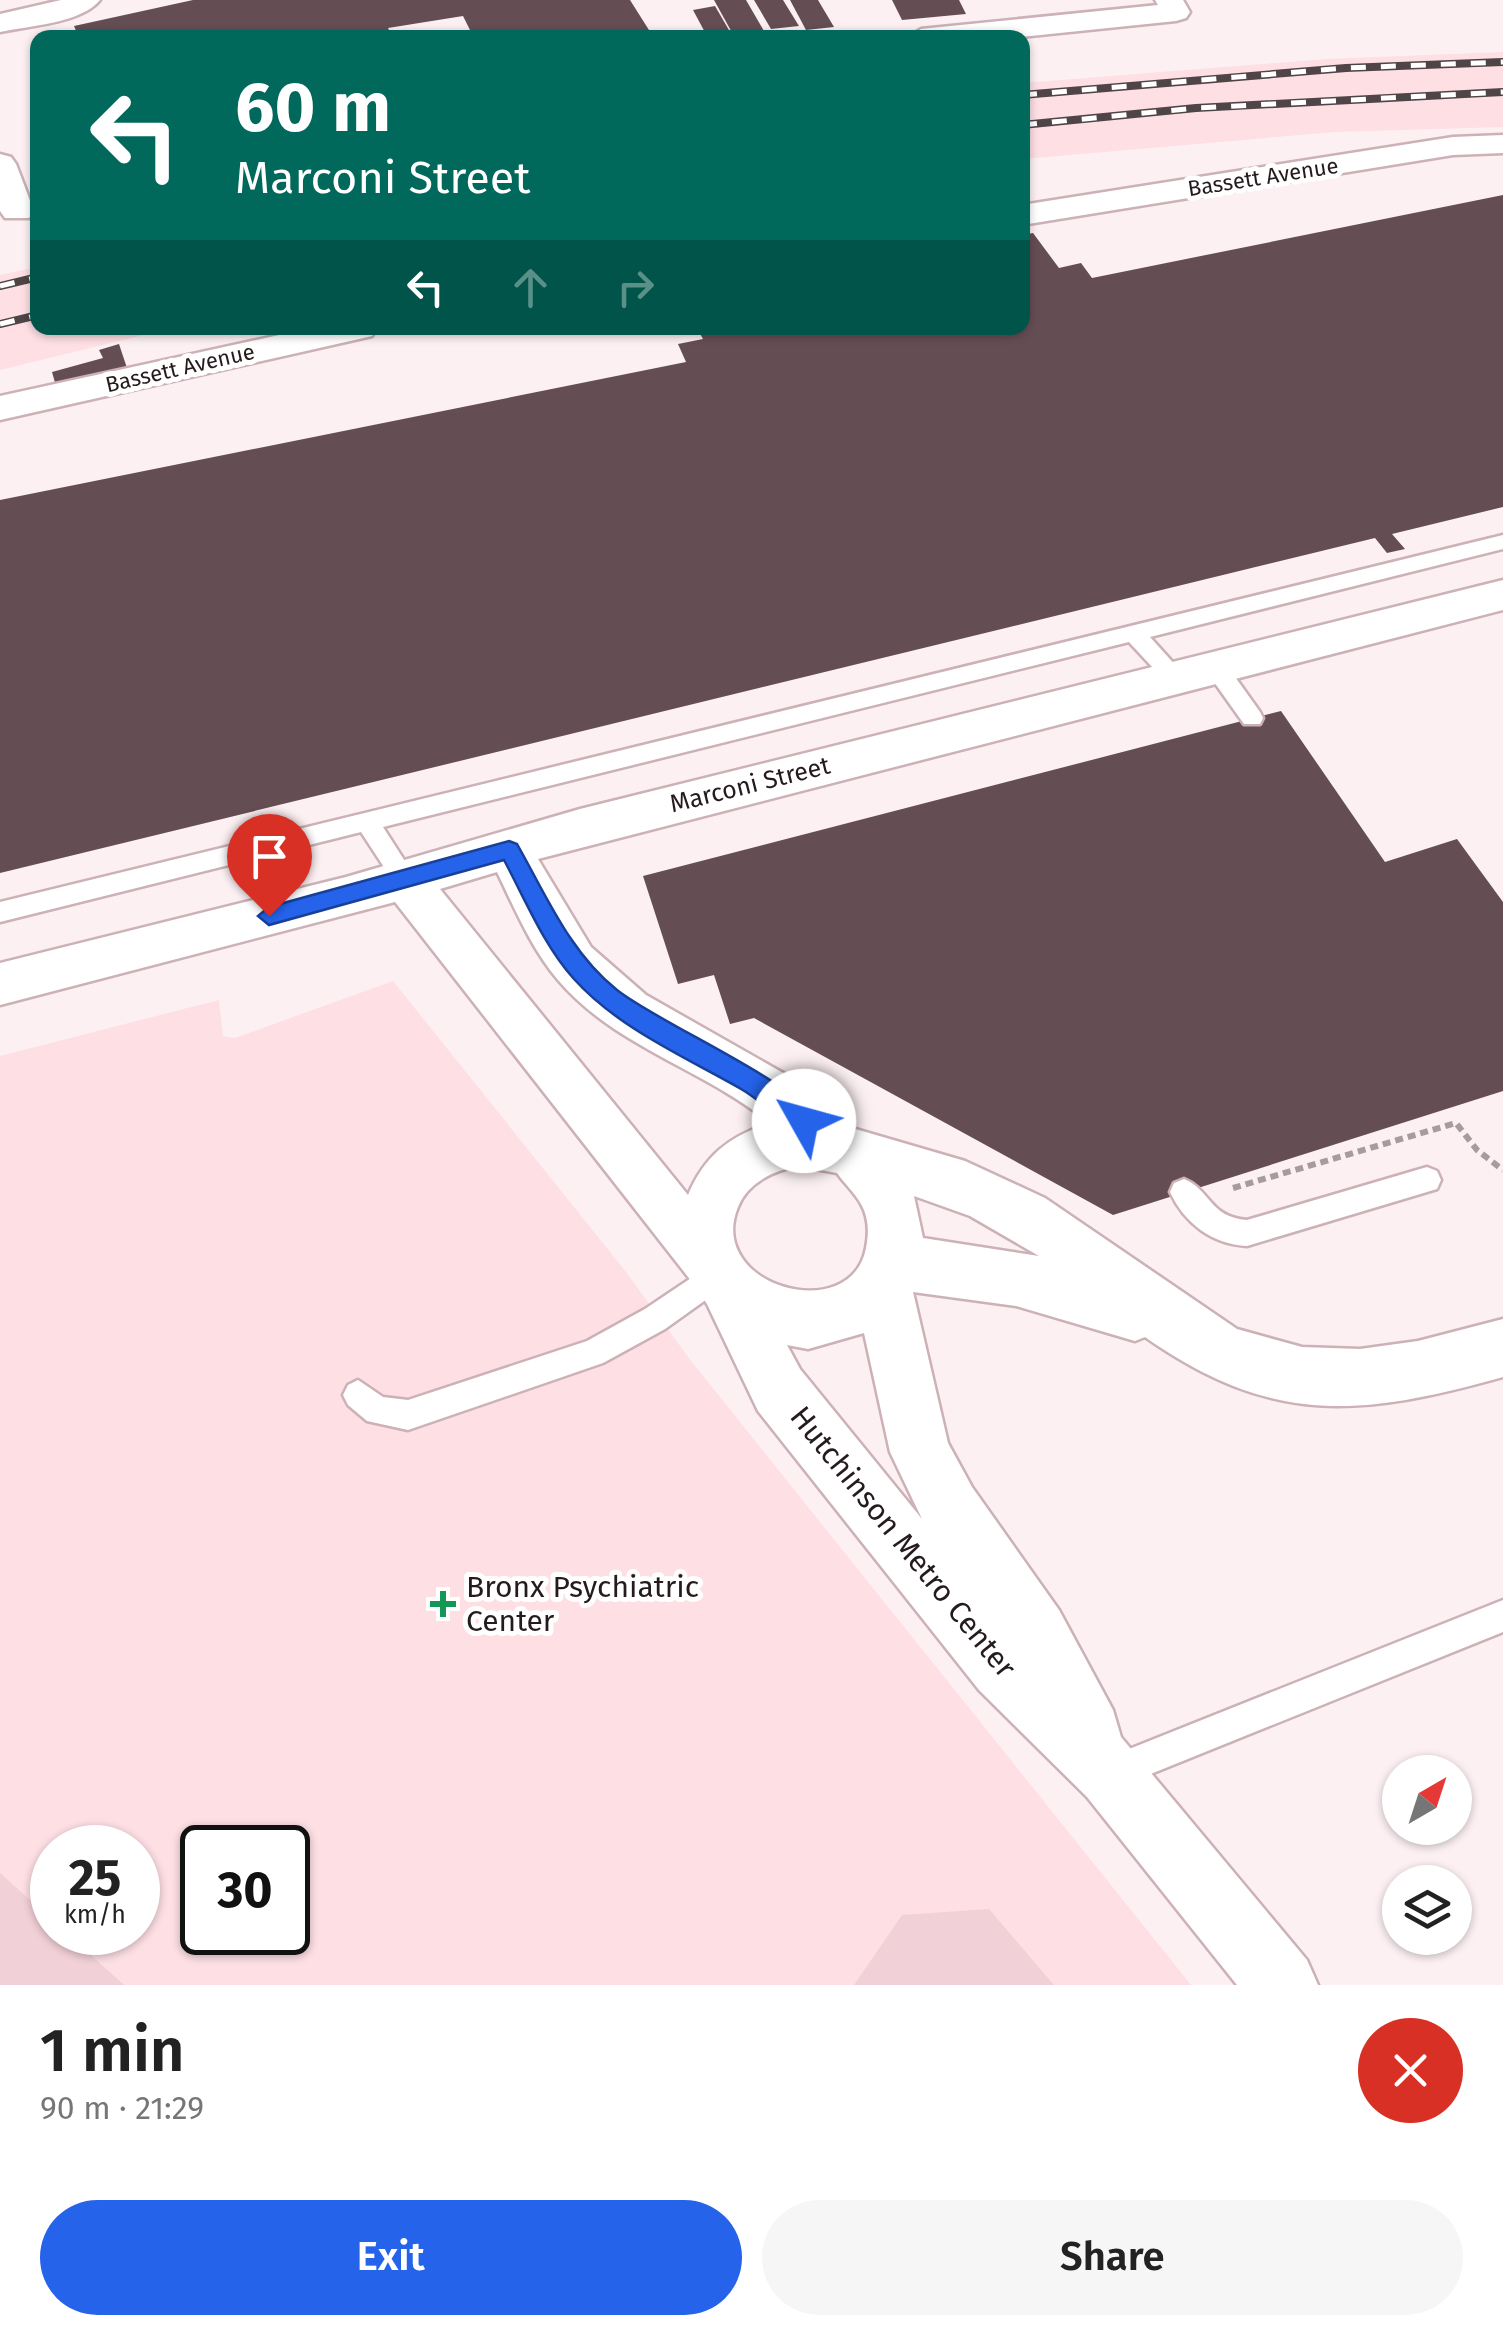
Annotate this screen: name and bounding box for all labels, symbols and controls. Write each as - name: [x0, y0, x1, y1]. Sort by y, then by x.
- text: 60 m: [235, 66, 391, 150]
- icon: left: [70, 70, 200, 200]
- text: Marconi Street: [235, 151, 530, 205]
- street label: Bassett Avenue: [1186, 152, 1340, 202]
- icon: left: [398, 260, 453, 315]
- icon: ahead: [503, 260, 558, 315]
- icon: right: [608, 260, 663, 315]
- street label: Bassett Avenue: [103, 338, 257, 398]
- street label: Marconi Street: [667, 750, 834, 819]
- pin: [227, 814, 312, 917]
- icon: arrive: [242, 829, 297, 884]
- position arrow: [752, 1069, 856, 1173]
- street label: Hutchinson Metro Center: [783, 1399, 1024, 1685]
- place label: Bronx Psychiatric Center: [466, 1569, 699, 1639]
- marker: Bronx Psychiatric Center: [430, 1591, 456, 1617]
- north arrow: [1382, 1755, 1472, 1845]
- map controls: [1382, 1755, 1472, 1955]
- speed limit sign: 30: [180, 1825, 310, 1955]
- text: 25: [69, 1848, 121, 1908]
- button: layers: [1382, 1865, 1472, 1955]
- text: km/h: [64, 1900, 126, 1930]
- text: 1 min: [40, 2015, 185, 2087]
- button: close: [1358, 2018, 1463, 2123]
- text: 90 m · 21:29: [40, 2089, 204, 2127]
- button: Exit: [40, 2200, 742, 2315]
- button: Share: [762, 2200, 1463, 2315]

